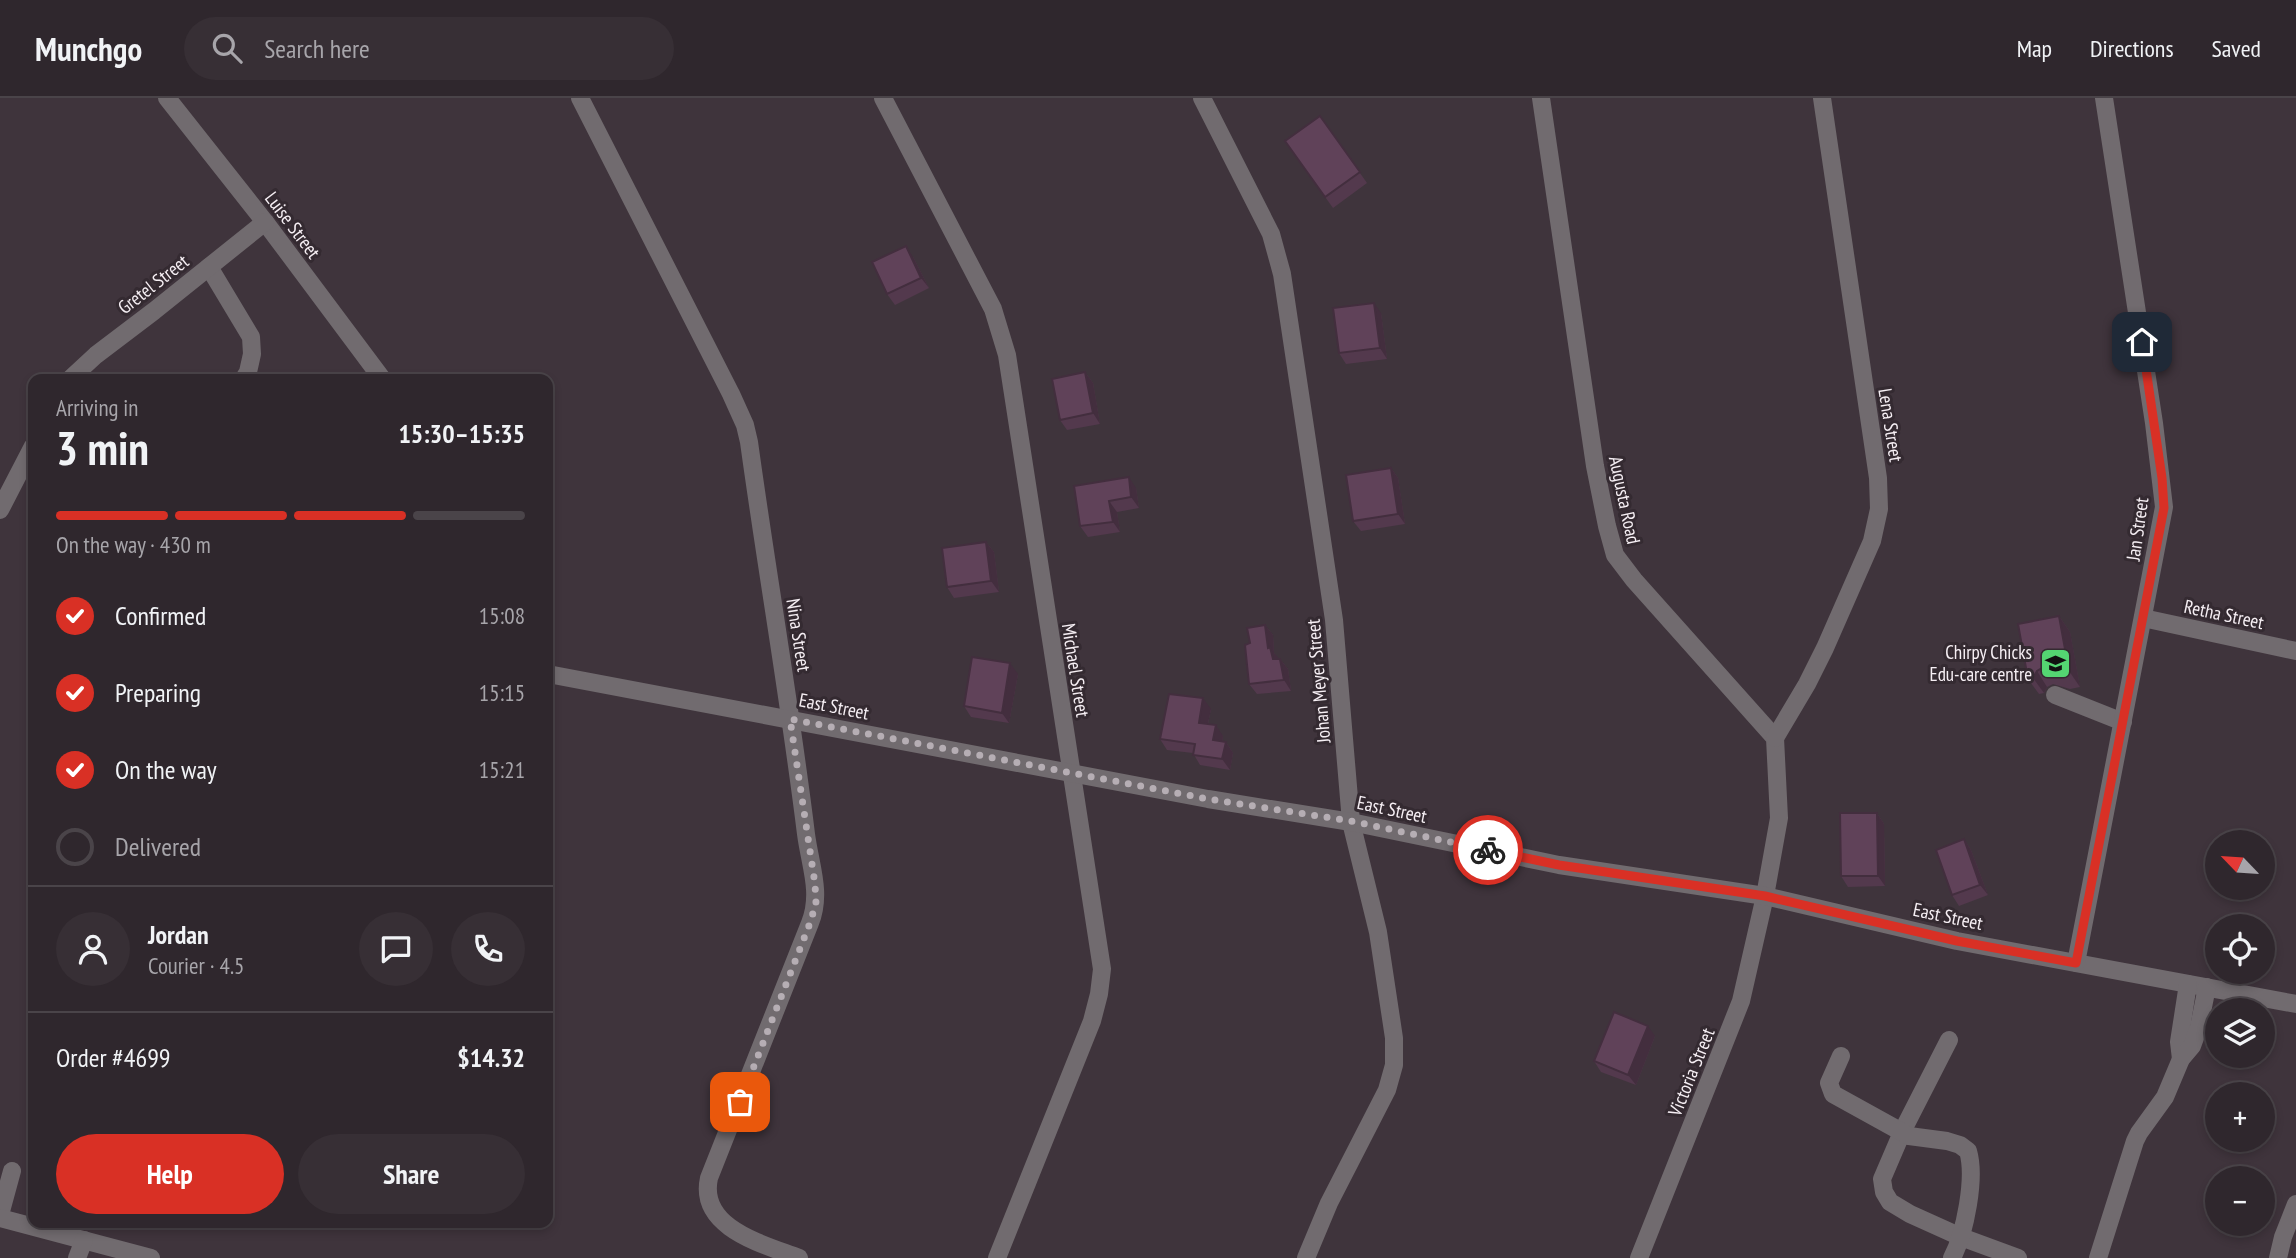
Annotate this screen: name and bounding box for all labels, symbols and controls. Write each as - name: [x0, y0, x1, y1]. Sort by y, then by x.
- search box: [184, 17, 674, 80]
- text: Munchgo: [35, 27, 142, 70]
- icon: search: [208, 29, 246, 67]
- text: Search here: [264, 32, 370, 65]
- text: Map: [2017, 33, 2052, 64]
- text: Directions: [2090, 33, 2174, 64]
- text: Saved: [2212, 33, 2261, 64]
- street label: Luise Street: [260, 187, 326, 264]
- street label: Gretel Street: [113, 248, 194, 319]
- pin: [2112, 312, 2172, 372]
- icon: home: [2123, 323, 2161, 361]
- street label: Lena Street: [1873, 386, 1909, 464]
- text: Arriving in: [56, 393, 138, 422]
- text: 15:30–15:35: [398, 417, 525, 450]
- text: 3 min: [56, 418, 149, 478]
- street label: Augusta Road: [1604, 454, 1646, 546]
- street label: Jan Street: [2121, 495, 2153, 563]
- text: On the way · 430 m: [56, 530, 211, 559]
- street label: Retha Street: [2182, 594, 2267, 634]
- icon: check: [56, 597, 94, 635]
- street label: Nina Street: [781, 597, 817, 674]
- text: Confirmed: [115, 599, 206, 632]
- text: 15:08: [479, 601, 525, 630]
- street label: Johan Meyer Street: [1301, 617, 1335, 745]
- street label: Michael Street: [1057, 621, 1095, 719]
- place label: Chirpy Chicks Edu-care centre: [1929, 640, 2032, 686]
- school or university icon: Chirpy Chicks Edu-care centre: [2038, 646, 2072, 680]
- icon: check: [56, 674, 94, 712]
- text: Preparing: [115, 676, 201, 709]
- text: 15:15: [479, 678, 525, 707]
- street label: East Street: [797, 687, 872, 725]
- icon: check: [56, 751, 94, 789]
- text: On the way: [115, 753, 217, 786]
- text: 15:21: [479, 755, 525, 784]
- street label: East Street: [1355, 790, 1430, 828]
- courier: [1453, 815, 1523, 885]
- text: Delivered: [115, 830, 201, 863]
- north arrow: [2205, 830, 2275, 900]
- map controls: [2205, 830, 2275, 1236]
- icon: bike: [1469, 831, 1507, 869]
- street label: East Street: [1911, 897, 1986, 935]
- button: person: [56, 912, 130, 986]
- button: chat: [359, 912, 433, 986]
- button: phone: [451, 912, 525, 986]
- button: locate: [2205, 914, 2275, 984]
- text: Jordan: [148, 918, 209, 951]
- text: Courier · 4.5: [148, 951, 244, 980]
- button: layers: [2205, 998, 2275, 1068]
- street label: Victoria Street: [1662, 1024, 1720, 1121]
- text: Order #4699: [56, 1041, 171, 1074]
- text: $14.32: [457, 1041, 525, 1074]
- pin: [710, 1072, 770, 1132]
- button: +: [2205, 1082, 2275, 1152]
- icon: bag: [721, 1083, 759, 1121]
- button: Help: [56, 1134, 284, 1214]
- button: Share: [298, 1134, 525, 1214]
- button: −: [2205, 1166, 2275, 1236]

